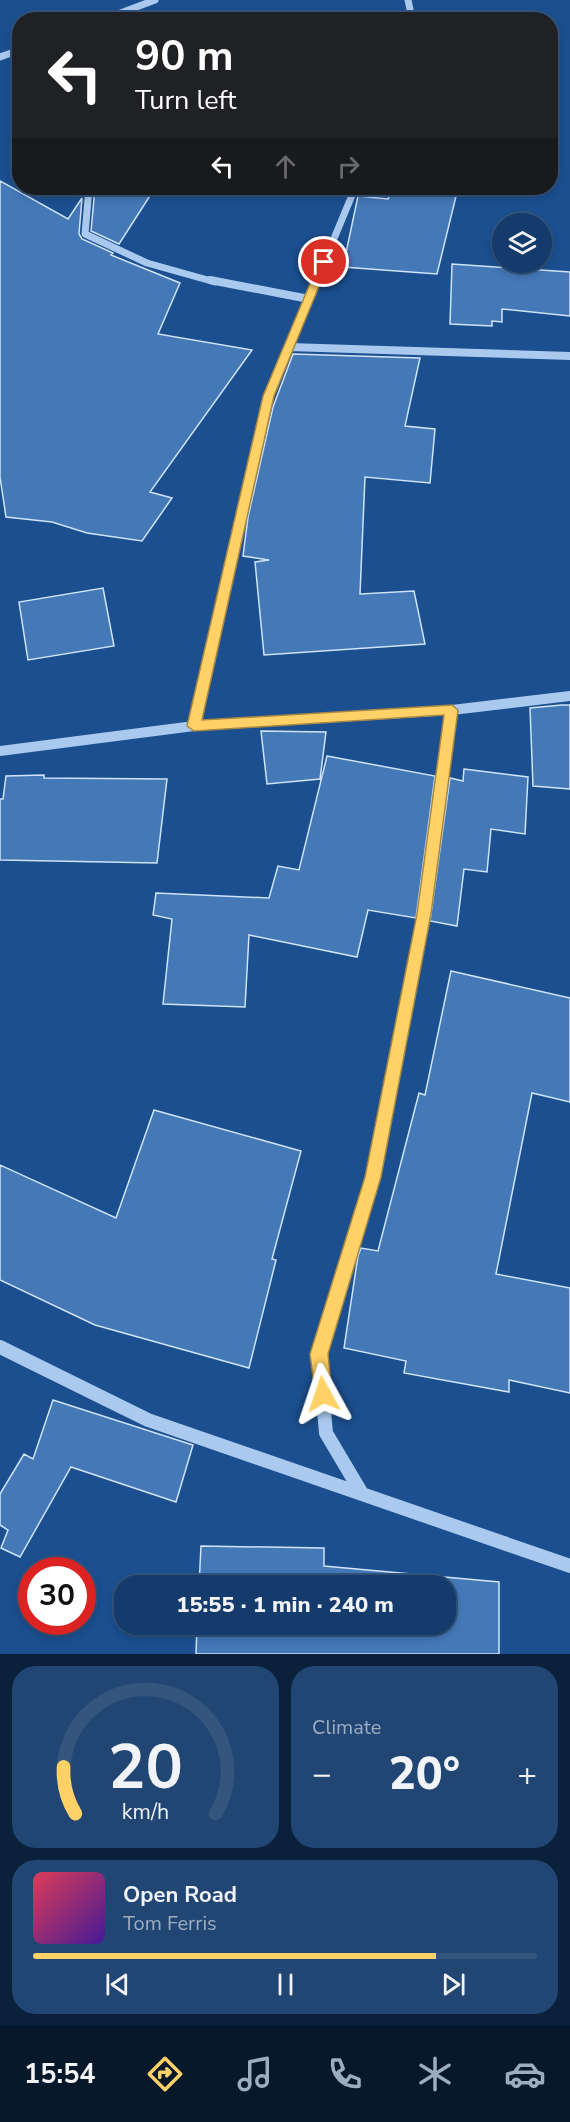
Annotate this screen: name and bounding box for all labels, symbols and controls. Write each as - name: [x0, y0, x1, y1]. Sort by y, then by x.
- text: 90 m: [135, 28, 234, 85]
- icon: left: [36, 36, 114, 114]
- text: Turn left: [135, 82, 236, 119]
- icon: left: [206, 150, 239, 183]
- icon: ahead: [269, 150, 302, 183]
- icon: right: [332, 150, 365, 183]
- map controls: [492, 213, 552, 273]
- button: layers: [492, 213, 552, 273]
- pin: [298, 236, 349, 287]
- icon: arrive: [307, 245, 340, 278]
- position arrow: [291, 1362, 355, 1426]
- speed limit sign: 30: [18, 1557, 96, 1635]
- text: 15:55 · 1 min · 240 m: [176, 1590, 394, 1620]
- text: Climate: [312, 1714, 381, 1741]
- text: 20: [108, 1725, 183, 1810]
- text: 20°: [389, 1744, 460, 1805]
- text: −: [312, 1752, 332, 1797]
- text: +: [517, 1752, 537, 1797]
- text: km/h: [122, 1797, 169, 1827]
- text: Open Road: [123, 1880, 237, 1910]
- text: Tom Ferris: [123, 1910, 217, 1937]
- icon: previous: [101, 1968, 134, 2001]
- icon: pause: [269, 1968, 302, 2001]
- icon: next: [437, 1968, 470, 2001]
- icon: directions: [144, 2053, 186, 2095]
- icon: music: [234, 2053, 276, 2095]
- icon: phone: [324, 2053, 366, 2095]
- icon: climate: [414, 2053, 456, 2095]
- icon: car: [504, 2053, 546, 2095]
- text: 15:54: [24, 2056, 96, 2093]

